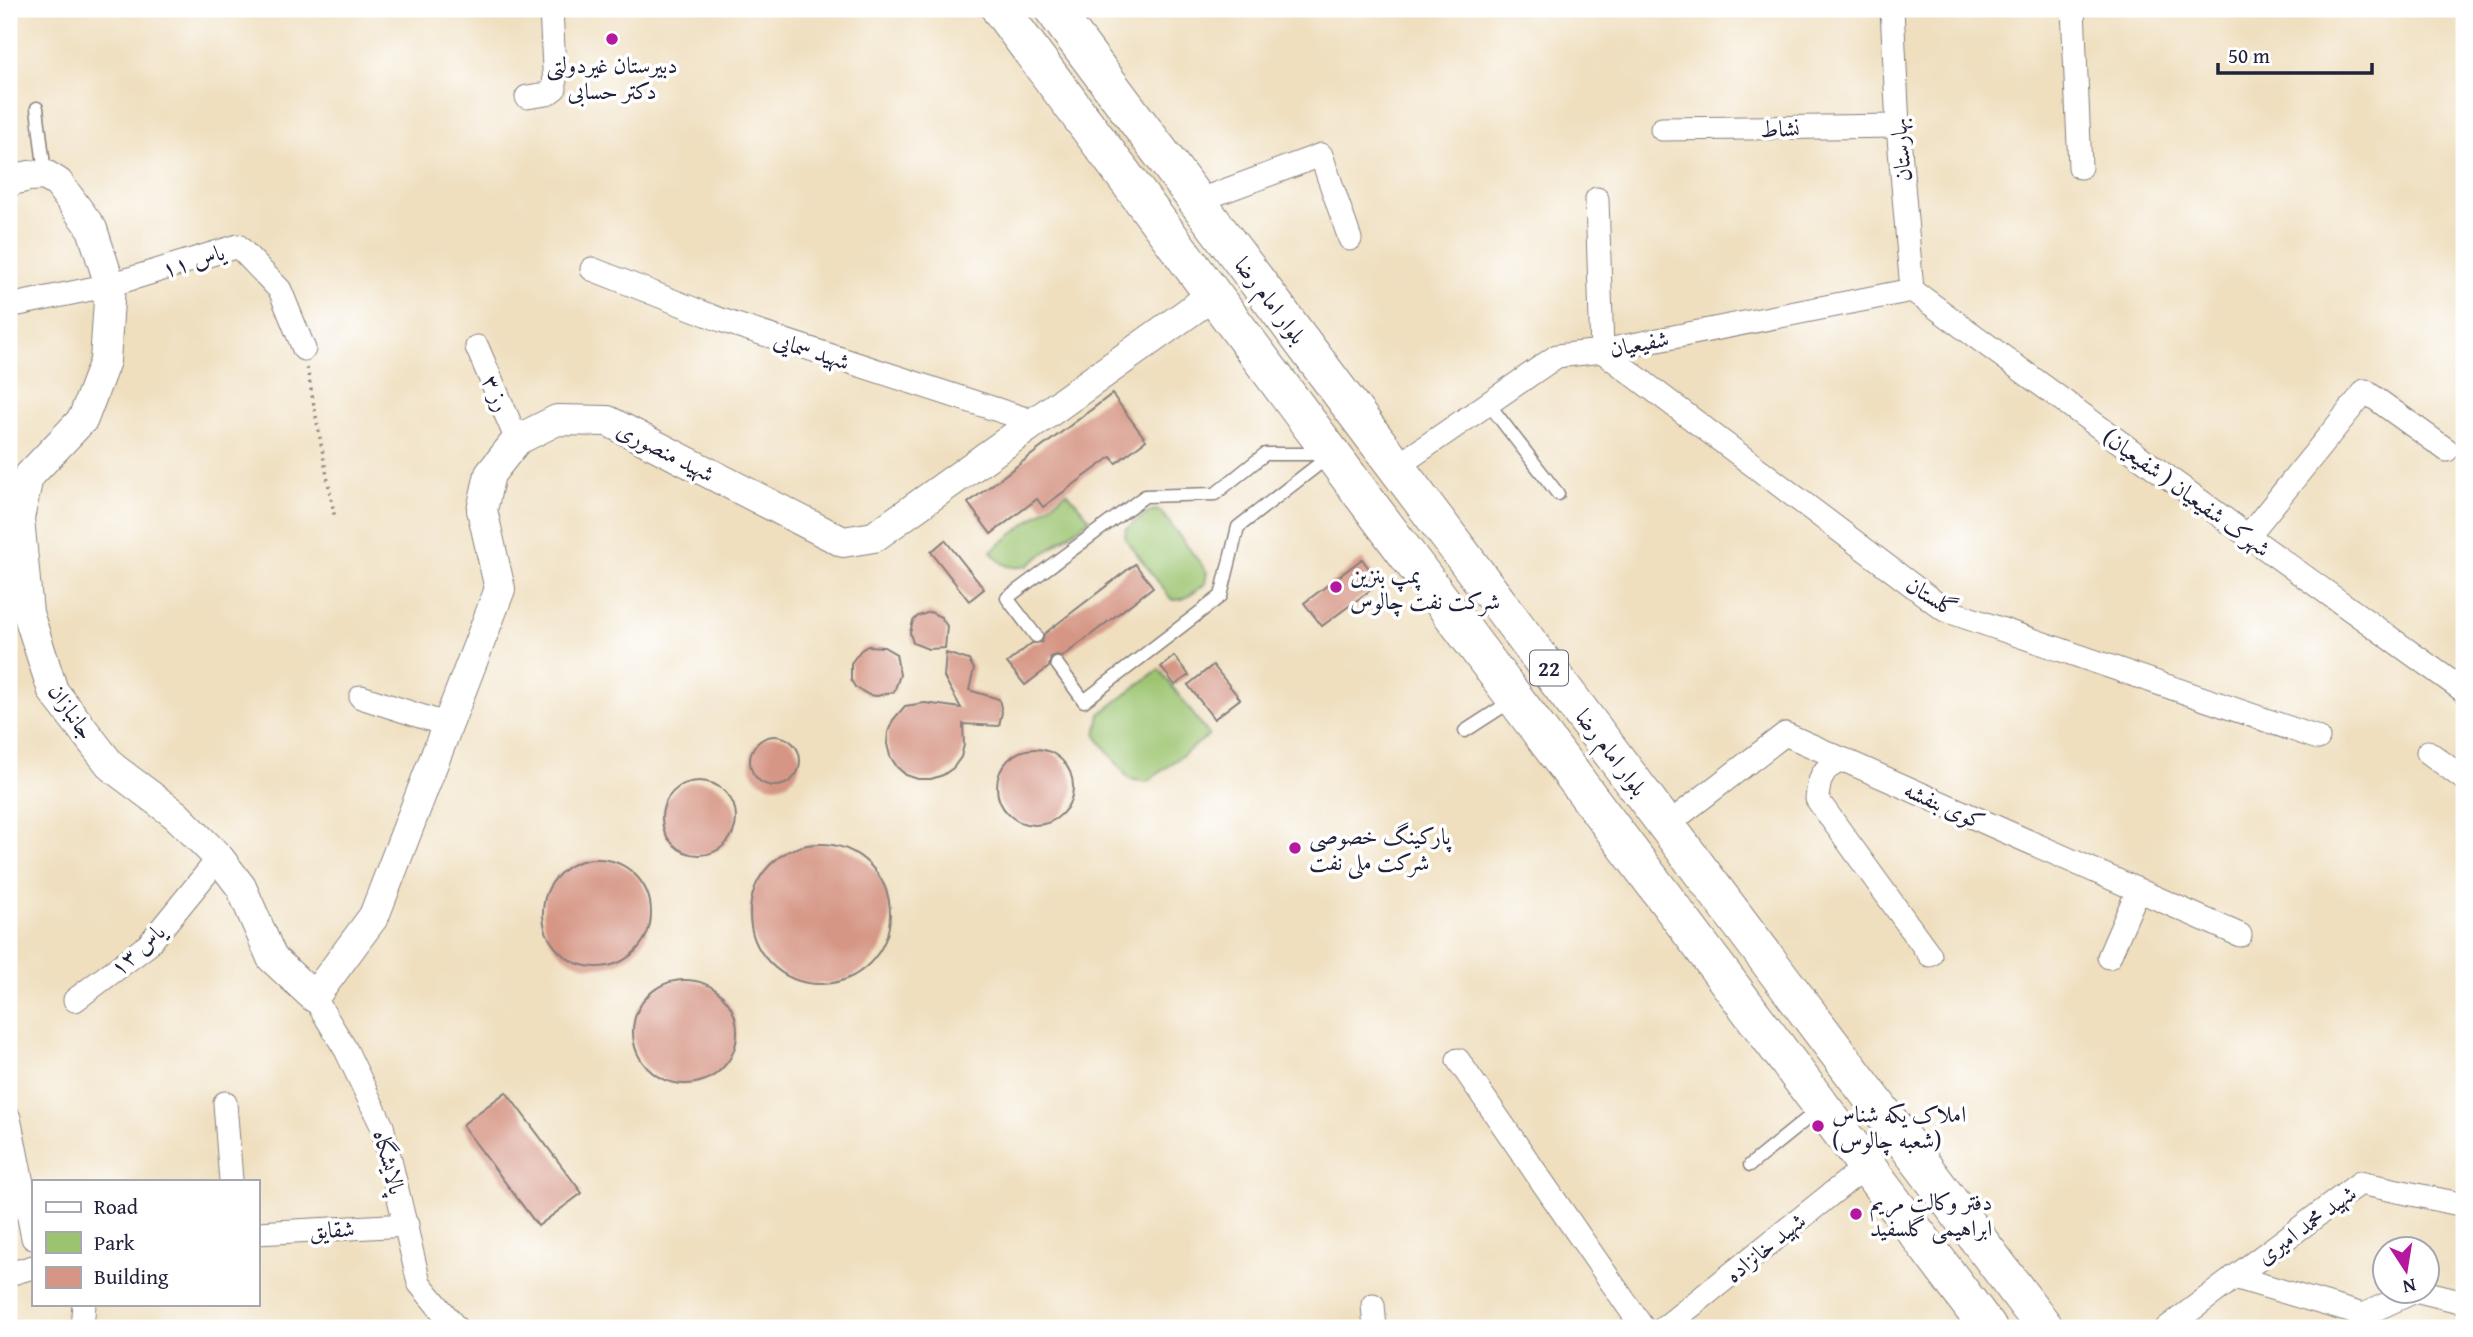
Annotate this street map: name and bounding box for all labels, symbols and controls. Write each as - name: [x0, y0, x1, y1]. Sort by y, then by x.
- marker: دبیرستان غیردولتی دکتر حسابی: [604, 31, 620, 47]
- scale bar: [2218, 32, 2372, 76]
- text: 50 m: [2228, 40, 2270, 71]
- place label: دبیرستان غیردولتی دکتر حسابی: [546, 48, 678, 107]
- street label: نشاط: [1760, 111, 1800, 145]
- street label: بهارستان: [1881, 117, 1919, 183]
- street label: یاس ۱۱: [157, 234, 230, 285]
- street label: بلوار امام رضا: [1224, 249, 1315, 353]
- street label: شفیعیان: [1606, 321, 1672, 365]
- street label: شهید سمایی: [770, 322, 854, 378]
- street label: رز ۳: [475, 370, 519, 416]
- street label: شهید منصوری: [611, 412, 721, 490]
- street label: شهرک شفیعیان ( شفیعیان): [2096, 420, 2278, 564]
- place label: پمپ بنزین شرکت نفت چالوس: [1350, 558, 1500, 617]
- street label: گلستان: [1900, 567, 1964, 625]
- marker: پمپ بنزین شرکت نفت چالوس: [1328, 579, 1344, 595]
- road number: 22: [1530, 650, 1568, 686]
- street label: جانبازان: [41, 676, 103, 746]
- street label: بلوار امام رضا: [1565, 701, 1656, 805]
- street label: کوی بنفشه: [1899, 772, 1991, 838]
- place label: پارکینگ خصوصی شرکت ملی نفت: [1309, 819, 1452, 880]
- marker: پارکینگ خصوصی شرکت ملی نفت: [1287, 840, 1303, 856]
- street label: یاس ۱۳: [102, 914, 173, 983]
- place label: املاک یکه شناس (شعبه چالوس): [1832, 1097, 1966, 1156]
- marker: املاک یکه شناس (شعبه چالوس): [1810, 1118, 1826, 1134]
- street label: پالایشگاه: [365, 1126, 415, 1200]
- street label: شهید محمد امیری: [2249, 1176, 2363, 1272]
- legend: [32, 1180, 259, 1306]
- place label: دفتر وکالت مریم ابراهیمی گلسفید: [1870, 1185, 1992, 1244]
- text: Road: [94, 1191, 139, 1222]
- street label: شهید خانزاده: [1717, 1204, 1813, 1290]
- marker: دفتر وکالت مریم ابراهیمی گلسفید: [1848, 1206, 1864, 1222]
- street label: شقایق: [308, 1211, 356, 1247]
- text: Park: [94, 1227, 135, 1258]
- north arrow: [2372, 1236, 2442, 1306]
- text: Building: [94, 1261, 169, 1292]
- text: N: [2400, 1272, 2419, 1302]

